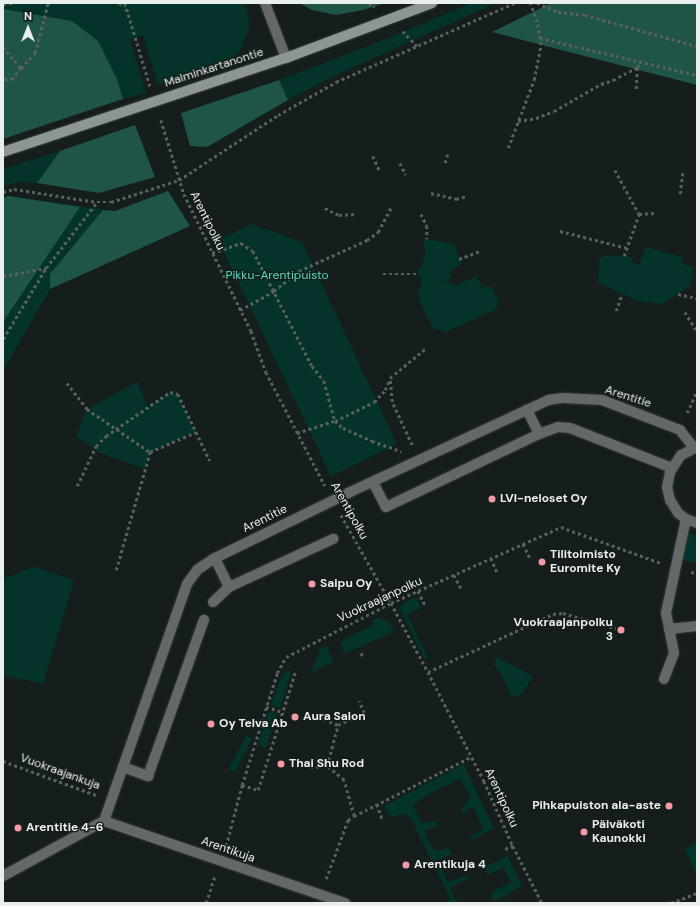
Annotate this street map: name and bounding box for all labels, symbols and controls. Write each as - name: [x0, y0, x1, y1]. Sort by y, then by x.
- north arrow: [8, 8, 48, 48]
- text: N: [24, 9, 32, 23]
- street label: Malminkartanontie: [163, 45, 265, 91]
- street label: Arentipolku: [187, 189, 227, 253]
- park label: Pikku-Arentipuisto: [225, 269, 329, 283]
- street label: Arentitie: [603, 383, 653, 411]
- street label: Arentipolku: [327, 480, 371, 542]
- place label: LVI-neloset Oy: [500, 492, 587, 506]
- marker: LVI-neloset Oy: [487, 494, 497, 504]
- street label: Arentitie: [240, 502, 290, 536]
- place label: Tilitoimisto Euromite Ky: [550, 548, 621, 576]
- marker: Tilitoimisto Euromite Ky: [537, 557, 547, 567]
- street label: Vuokraajanpolku: [335, 574, 425, 626]
- place label: Saipu Oy: [320, 577, 372, 591]
- marker: Saipu Oy: [307, 579, 317, 589]
- place label: Vuokraajanpolku 3: [514, 616, 613, 644]
- marker: Vuokraajanpolku 3: [616, 625, 626, 635]
- place label: Aura Salon: [303, 710, 366, 724]
- marker: Aura Salon: [290, 712, 300, 722]
- place label: Oy Telva Ab: [219, 717, 288, 731]
- marker: Oy Telva Ab: [206, 719, 216, 729]
- street label: Vuokraajankuja: [18, 751, 102, 793]
- place label: Thai Shu Rod: [289, 757, 364, 771]
- marker: Thai Shu Rod: [276, 759, 286, 769]
- street label: Arentipolku: [481, 766, 521, 830]
- place label: Pihkapuiston ala-aste: [532, 799, 661, 813]
- marker: Pihkapuiston ala-aste: [664, 801, 674, 811]
- place label: Päiväkoti Kaunokki: [592, 818, 646, 846]
- place label: Arentitie 4-6: [26, 821, 103, 835]
- marker: Arentitie 4-6: [13, 823, 23, 833]
- marker: Päiväkoti Kaunokki: [579, 827, 589, 837]
- street label: Arentikuja: [199, 834, 257, 866]
- place label: Arentikuja 4: [414, 858, 486, 872]
- marker: Arentikuja 4: [401, 860, 411, 870]

